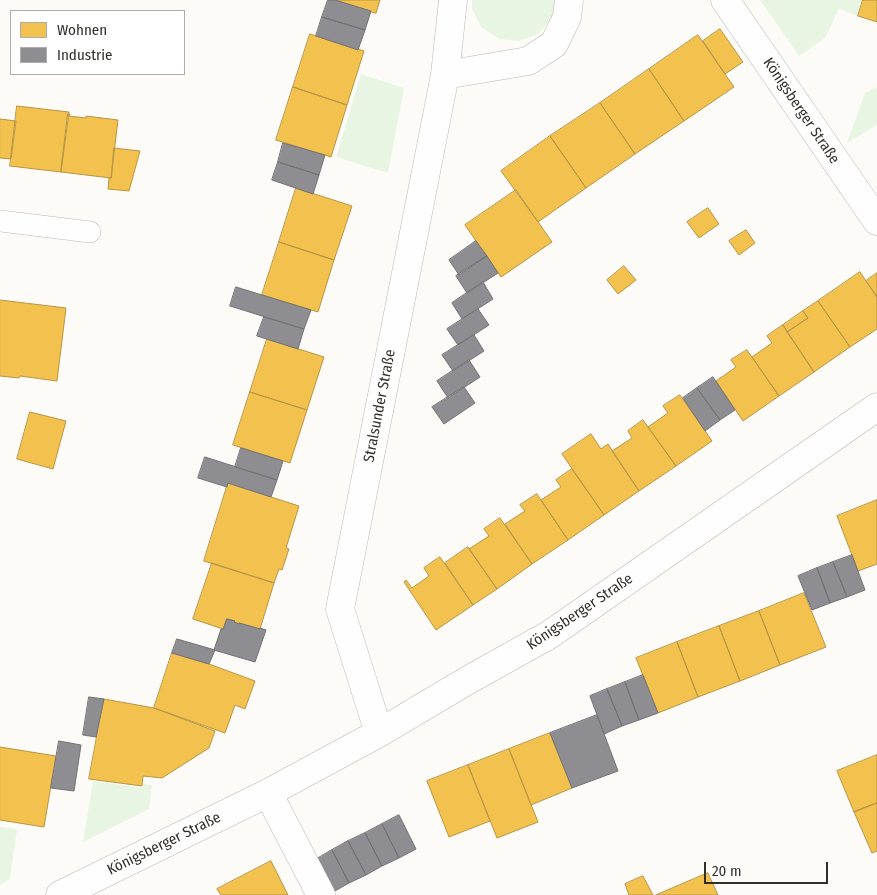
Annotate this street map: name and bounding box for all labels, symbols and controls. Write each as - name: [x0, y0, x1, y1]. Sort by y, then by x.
- legend: [10, 10, 185, 75]
- text: Wohnen: [57, 21, 107, 39]
- text: Industrie: [57, 46, 112, 64]
- street label: Königsberger Straße: [759, 55, 843, 167]
- street label: Stralsunder Straße: [360, 348, 400, 464]
- street label: Königsberger Straße: [524, 570, 636, 654]
- street label: Königsberger Straße: [104, 809, 224, 879]
- scale bar: [707, 852, 831, 884]
- text: 20 m: [712, 862, 742, 880]

